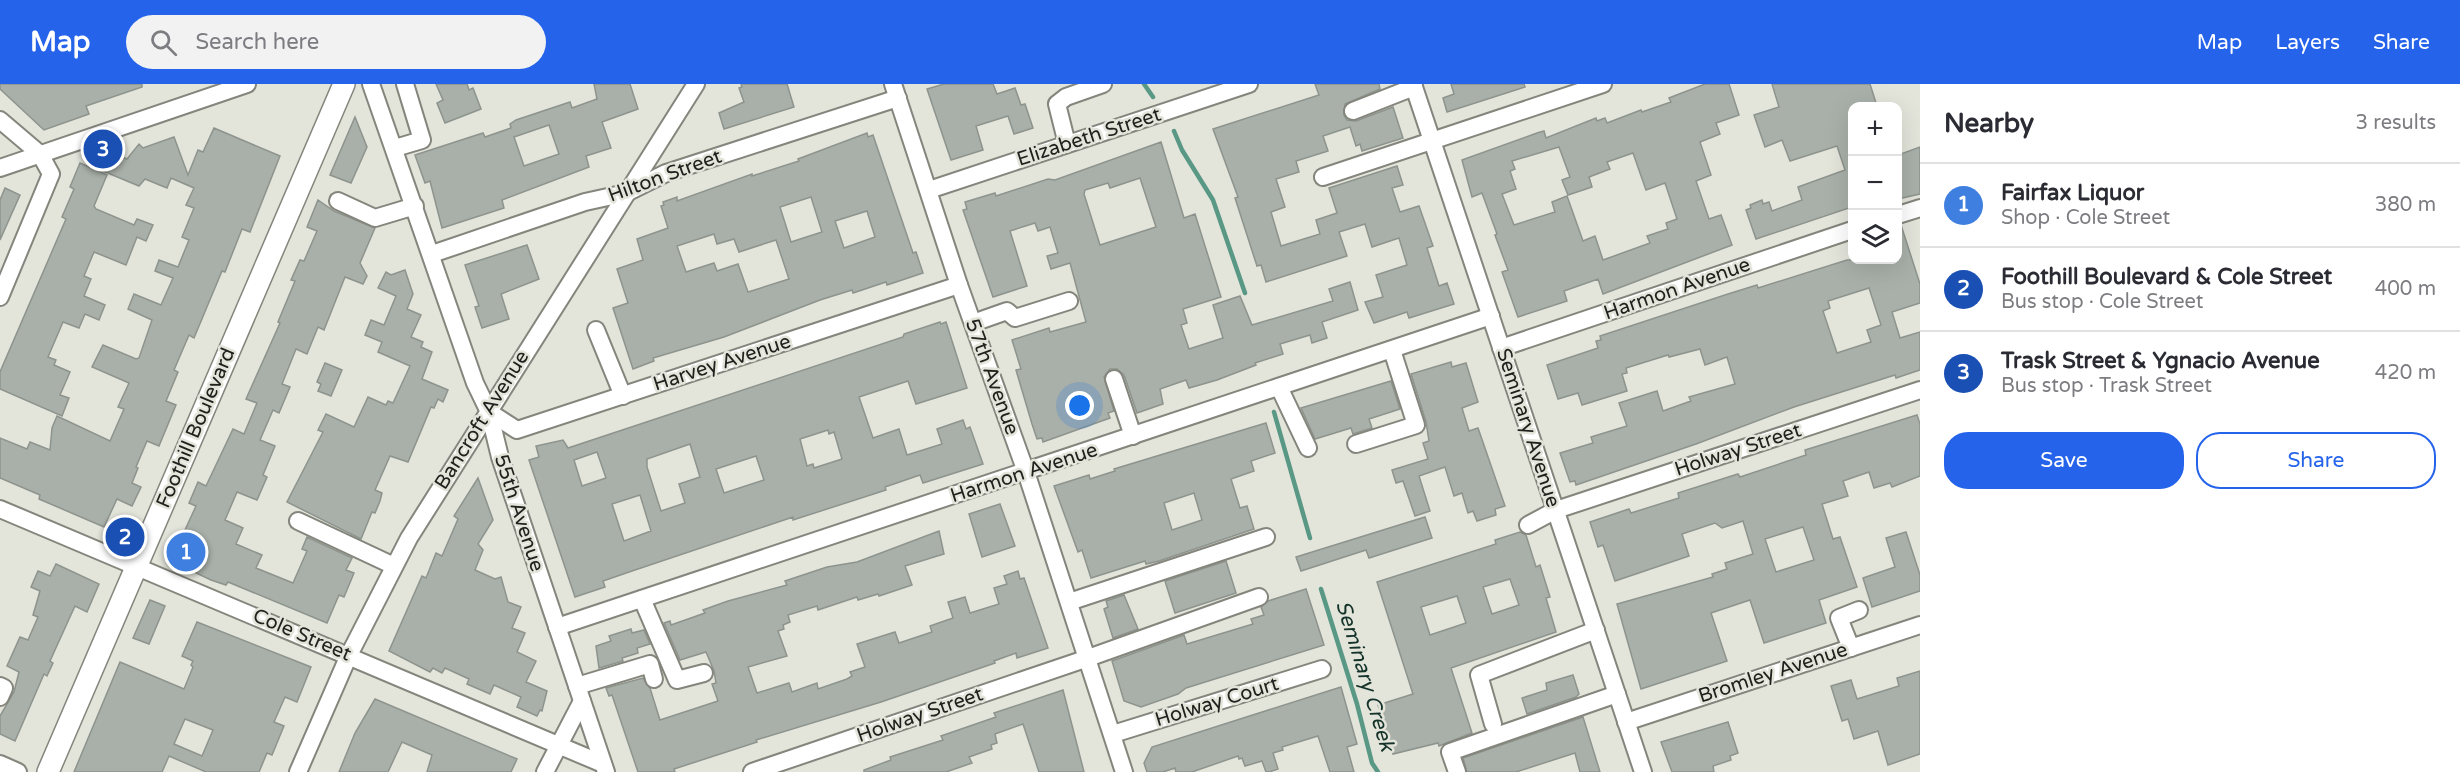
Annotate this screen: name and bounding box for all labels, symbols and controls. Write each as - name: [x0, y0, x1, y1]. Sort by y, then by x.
- search box: [126, 15, 546, 69]
- text: Map: [30, 25, 90, 59]
- icon: search: [147, 26, 180, 59]
- text: Search here: [195, 29, 319, 55]
- text: Map: [2197, 30, 2242, 55]
- text: Layers: [2275, 30, 2340, 55]
- text: Share: [2373, 30, 2430, 55]
- street label: Elizabeth Street: [1014, 102, 1164, 172]
- map controls: [1848, 102, 1902, 264]
- button: +: [1848, 102, 1902, 156]
- text: Nearby: [1944, 108, 2034, 139]
- text: 3 results: [2356, 111, 2436, 135]
- pin: 3: [84, 126, 122, 172]
- street label: Hilton Street: [605, 144, 725, 208]
- button: −: [1848, 156, 1902, 210]
- text: Fairfax Liquor: [2001, 180, 2144, 206]
- text: 1: [1957, 193, 1970, 217]
- text: 380 m: [2375, 193, 2436, 217]
- text: Shop · Cole Street: [2001, 206, 2170, 230]
- button: layers: [1848, 210, 1902, 264]
- street label: Harmon Avenue: [1601, 253, 1753, 325]
- text: Foothill Boulevard & Cole Street: [2001, 264, 2332, 290]
- text: 2: [1957, 277, 1970, 301]
- text: 400 m: [2375, 277, 2436, 301]
- text: Bus stop · Cole Street: [2001, 290, 2204, 314]
- street label: 57th Avenue: [960, 316, 1024, 438]
- street label: Harvey Avenue: [650, 329, 794, 397]
- street label: Foothill Boulevard: [151, 344, 241, 512]
- street label: Bancroft Avenue: [430, 346, 534, 494]
- street label: Seminary Avenue: [1491, 346, 1565, 510]
- text: Trask Street & Ygnacio Avenue: [2001, 348, 2320, 374]
- text: 3: [1957, 361, 1970, 385]
- text: 420 m: [2375, 361, 2436, 385]
- text: Bus stop · Trask Street: [2001, 374, 2212, 398]
- your location: [1065, 391, 1094, 420]
- street label: Holway Street: [1672, 418, 1805, 482]
- button: Save: [1944, 432, 2184, 489]
- button: Share: [2196, 432, 2436, 489]
- street label: Harmon Avenue: [947, 438, 1101, 508]
- street label: 55th Avenue: [489, 451, 549, 575]
- pin: 2: [106, 514, 144, 560]
- pin: 1: [166, 530, 206, 574]
- water label: Seminary Creek: [1330, 598, 1400, 756]
- street label: Cole Street: [249, 604, 355, 667]
- street label: Bromley Avenue: [1695, 638, 1851, 708]
- street label: Holway Court: [1152, 672, 1282, 732]
- street label: Holway Street: [854, 682, 987, 748]

